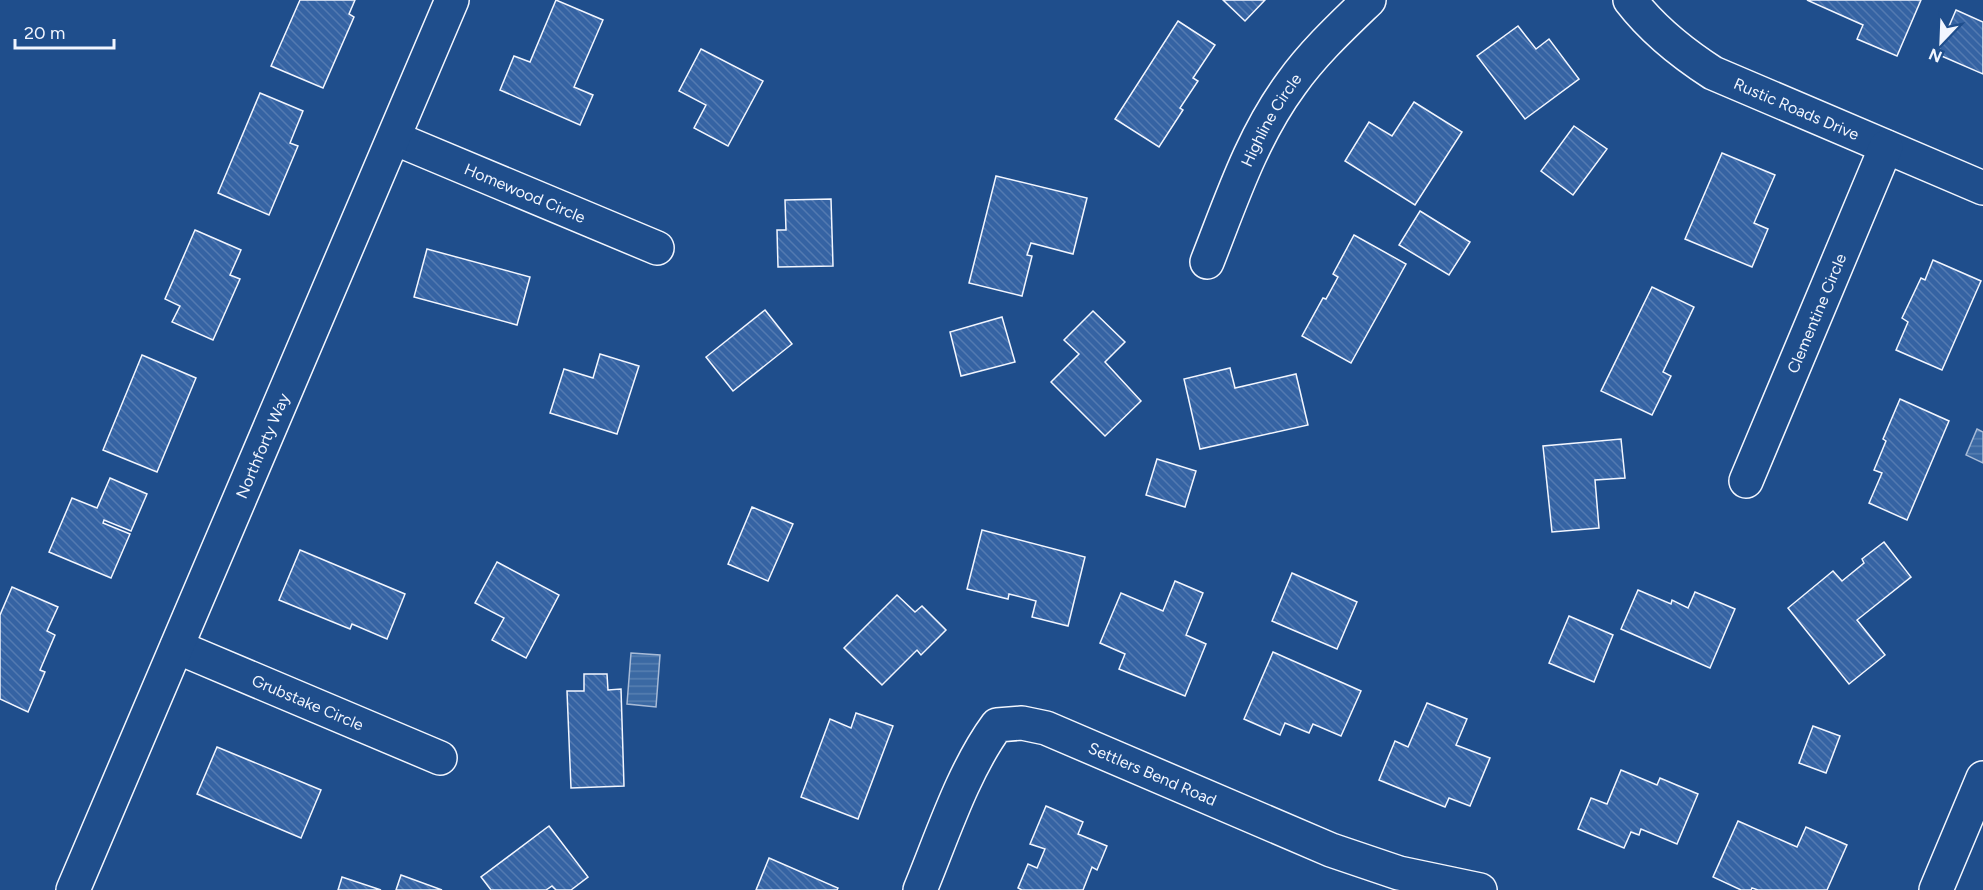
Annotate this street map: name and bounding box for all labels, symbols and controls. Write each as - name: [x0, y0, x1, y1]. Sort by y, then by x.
- scale bar: [15, 12, 114, 50]
- north arrow: [1911, 12, 1971, 72]
- text: 20 m: [24, 22, 65, 44]
- text: N: [1926, 44, 1945, 67]
- street label: Highline Circle: [1237, 70, 1306, 170]
- street label: Rustic Roads Drive: [1731, 74, 1862, 144]
- street label: Homewood Circle: [461, 160, 588, 227]
- street label: Clementine Circle: [1783, 250, 1850, 376]
- street label: Northforty Way: [232, 390, 294, 501]
- street label: Grubstake Circle: [249, 671, 367, 735]
- street label: Settlers Bend Road: [1085, 738, 1219, 810]

